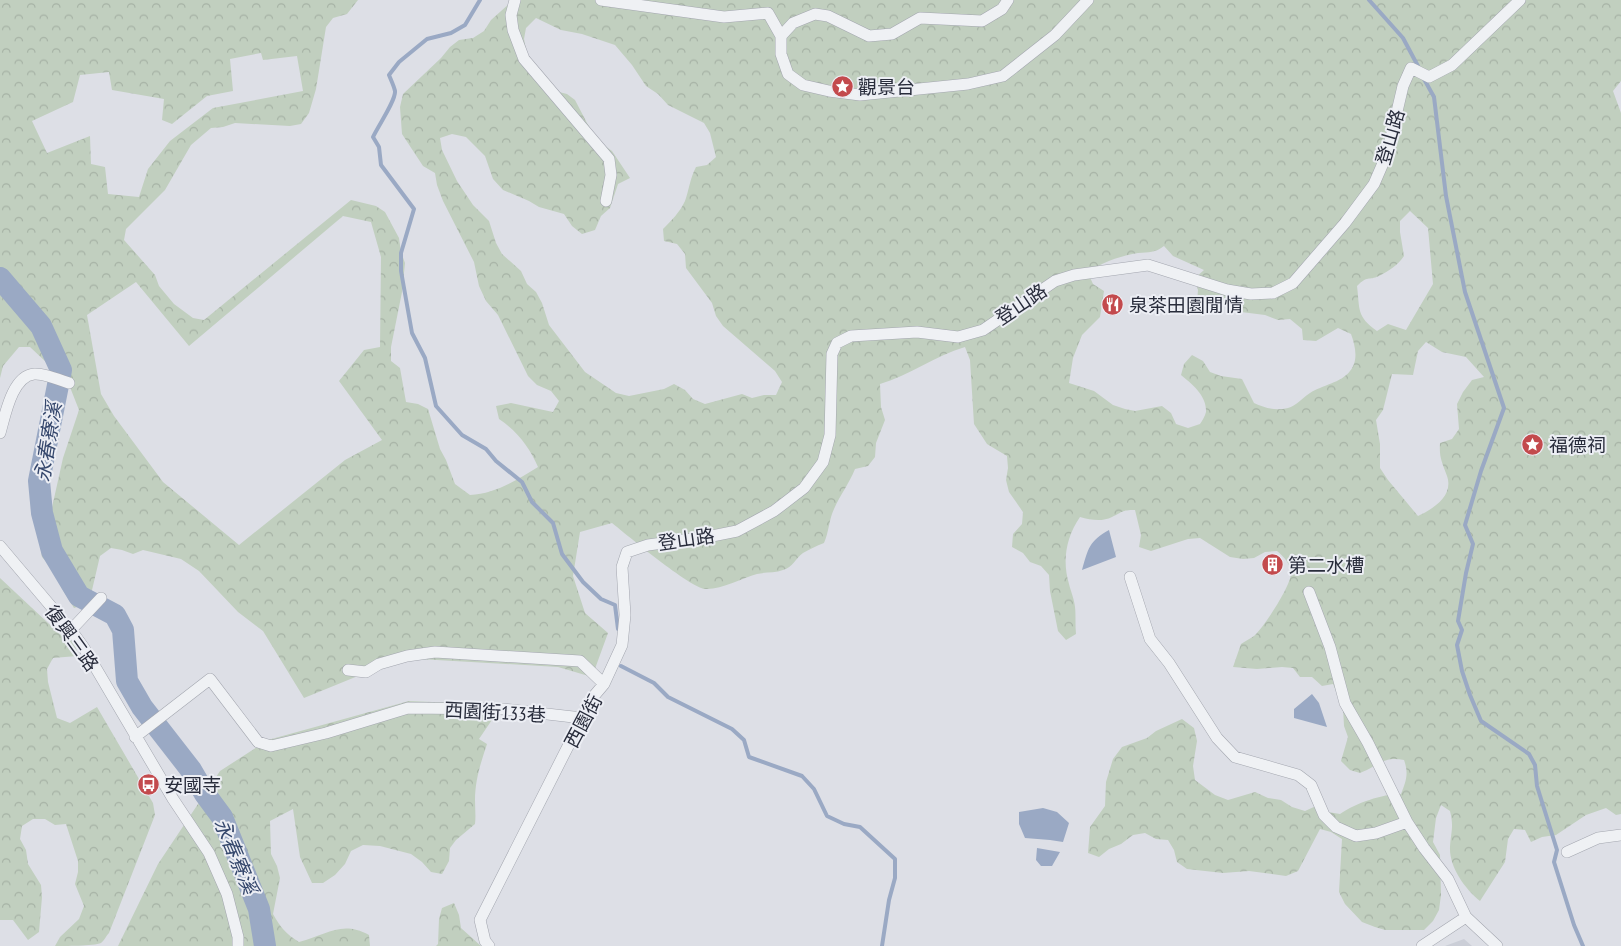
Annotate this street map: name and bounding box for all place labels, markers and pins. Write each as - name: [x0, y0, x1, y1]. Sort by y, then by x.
- place icon: 觀景台: [830, 75, 854, 99]
- place label: 觀景台: [858, 75, 915, 99]
- restaurant icon: 泉茶田園閒情: [1101, 293, 1125, 317]
- place label: 泉茶田園閒情: [1129, 293, 1243, 317]
- place icon: 福德祠: [1521, 433, 1545, 457]
- place label: 福德祠: [1549, 433, 1606, 457]
- building icon: 第二水槽: [1260, 553, 1284, 577]
- place label: 第二水槽: [1288, 553, 1364, 577]
- bus stop icon: 安國寺: [136, 773, 160, 797]
- place label: 安國寺: [164, 773, 221, 797]

